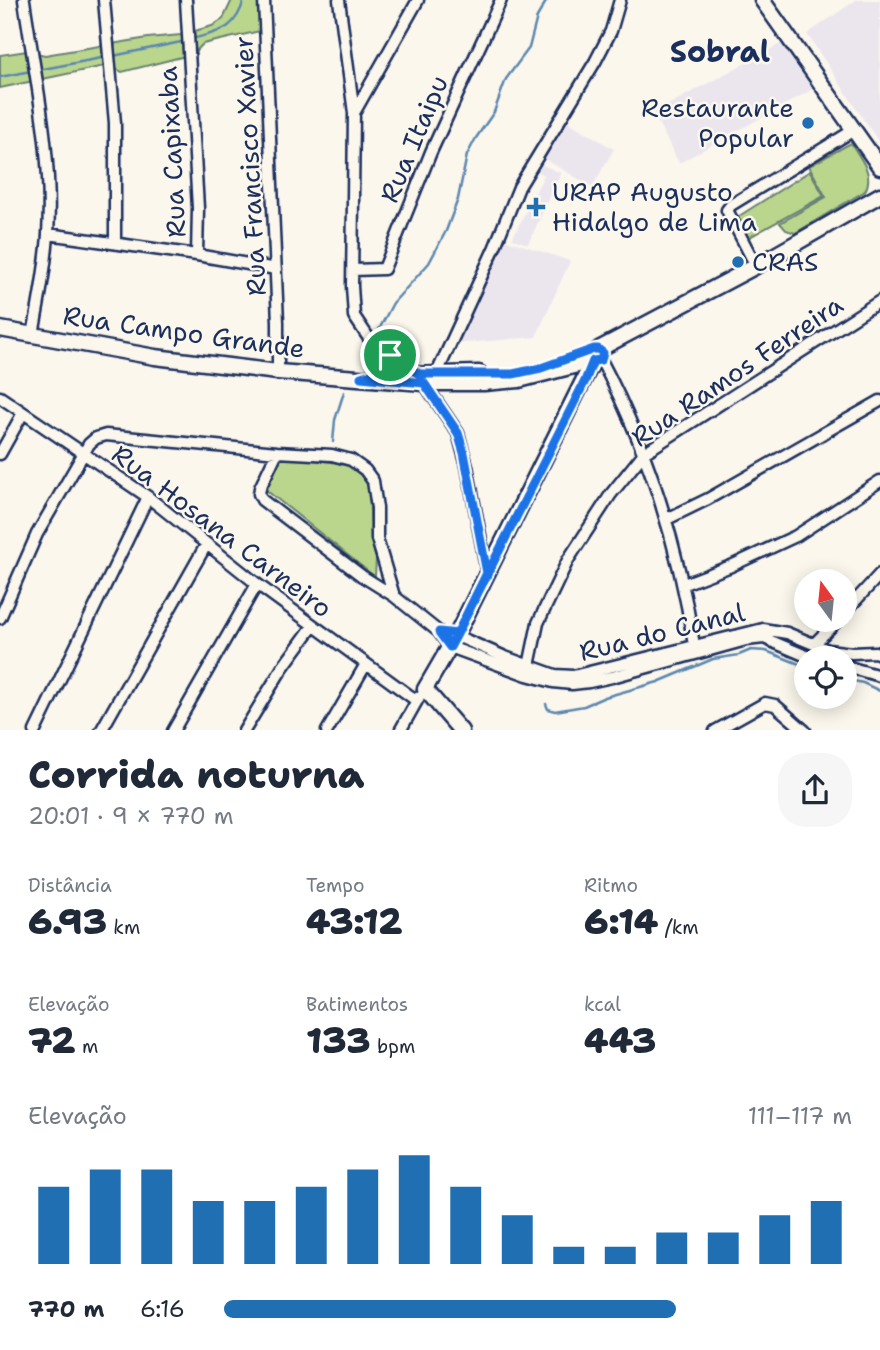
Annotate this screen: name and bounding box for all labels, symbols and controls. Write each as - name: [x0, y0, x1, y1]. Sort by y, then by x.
- district label: Sobral: [670, 31, 770, 72]
- street label: Rua Francisco Xavier: [225, 35, 274, 297]
- street label: Rua Capixaba: [150, 66, 193, 239]
- street label: Rua Itaipu: [371, 70, 456, 208]
- place label: Restaurante Popular: [641, 90, 794, 155]
- marker: Restaurante Popular: [800, 115, 816, 131]
- place label: URAP Augusto Hidalgo de Lima: [552, 174, 757, 239]
- marker: URAP Augusto Hidalgo de Lima: [526, 197, 546, 217]
- place label: CRAS: [752, 244, 819, 279]
- marker: CRAS: [730, 254, 746, 270]
- street label: Rua Ramos Ferreira: [624, 287, 849, 454]
- street label: Rua Campo Grande: [61, 297, 307, 366]
- pin: [360, 325, 420, 385]
- icon: arrive: [371, 336, 409, 374]
- street label: Rua Hosana Carneiro: [105, 436, 340, 625]
- north arrow: [794, 569, 858, 632]
- map controls: [794, 569, 857, 709]
- street label: Rua do Canal: [575, 594, 748, 669]
- button: locate: [794, 646, 857, 709]
- text: Corrida noturna: [28, 749, 365, 800]
- button: share: [778, 753, 852, 827]
- text: 20:01 · 9 × 770 m: [28, 801, 234, 831]
- text: Distância: [28, 873, 112, 898]
- text: Tempo: [306, 873, 365, 898]
- text: Ritmo: [584, 873, 638, 898]
- text: 6.93: [28, 898, 107, 945]
- text: 43:12: [306, 898, 403, 945]
- text: 6:14: [584, 898, 658, 945]
- text: km: [107, 915, 140, 940]
- text: /km: [658, 915, 699, 940]
- text: Elevação: [28, 992, 109, 1017]
- text: Batimentos: [306, 992, 408, 1017]
- text: kcal: [584, 992, 621, 1017]
- text: 72: [28, 1017, 76, 1064]
- text: 133: [306, 1017, 371, 1064]
- text: 443: [584, 1017, 656, 1064]
- text: m: [76, 1034, 98, 1059]
- text: bpm: [371, 1034, 415, 1059]
- text: Elevação: [28, 1101, 127, 1131]
- text: 111–117 m: [748, 1101, 852, 1131]
- text: 770 m: [28, 1294, 104, 1324]
- text: 6:16: [140, 1294, 185, 1324]

